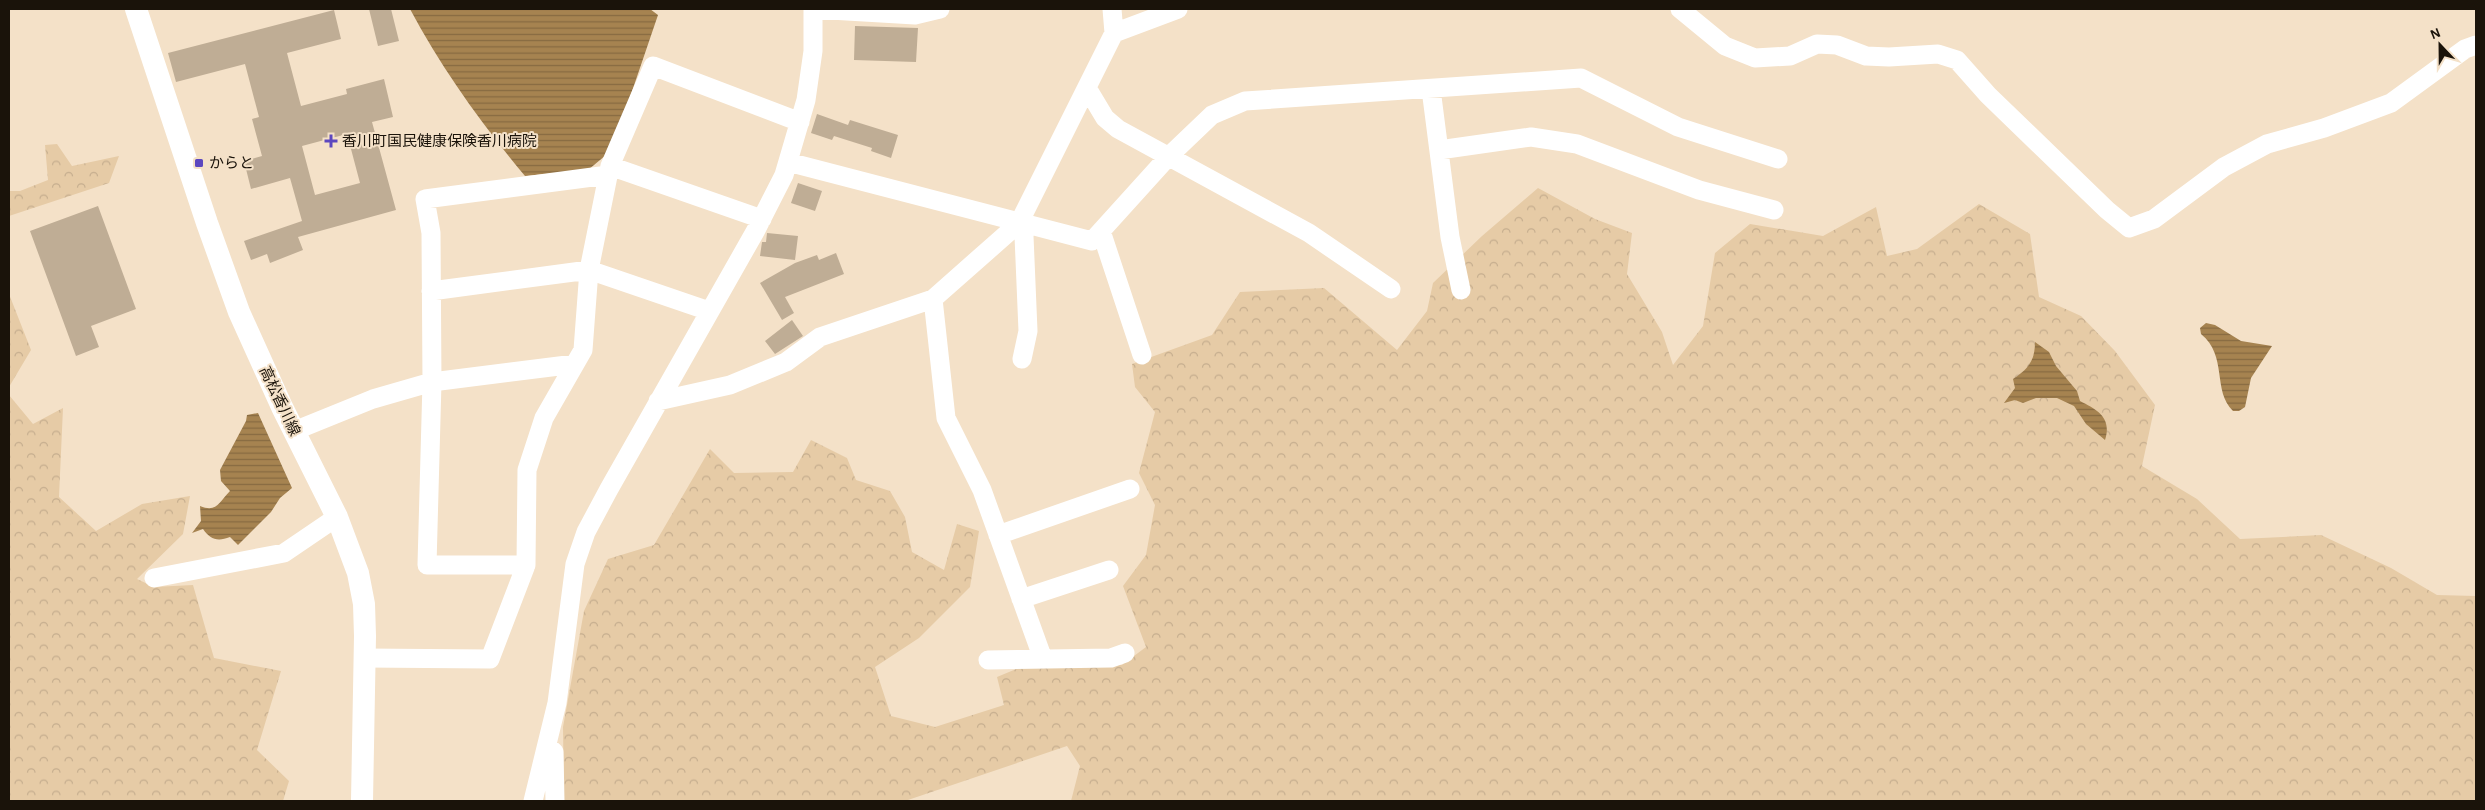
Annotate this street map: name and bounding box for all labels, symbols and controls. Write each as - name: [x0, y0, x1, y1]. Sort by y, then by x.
- north arrow: [2415, 20, 2465, 70]
- text: N: [2428, 26, 2443, 42]
- place label: 香川町国民健康保険香川病院: [342, 133, 537, 149]
- marker: 香川町国民健康保険香川病院: [324, 134, 338, 148]
- place label: からと: [209, 156, 254, 171]
- marker: からと: [193, 157, 205, 169]
- street label: 高松香川線: [257, 364, 303, 438]

